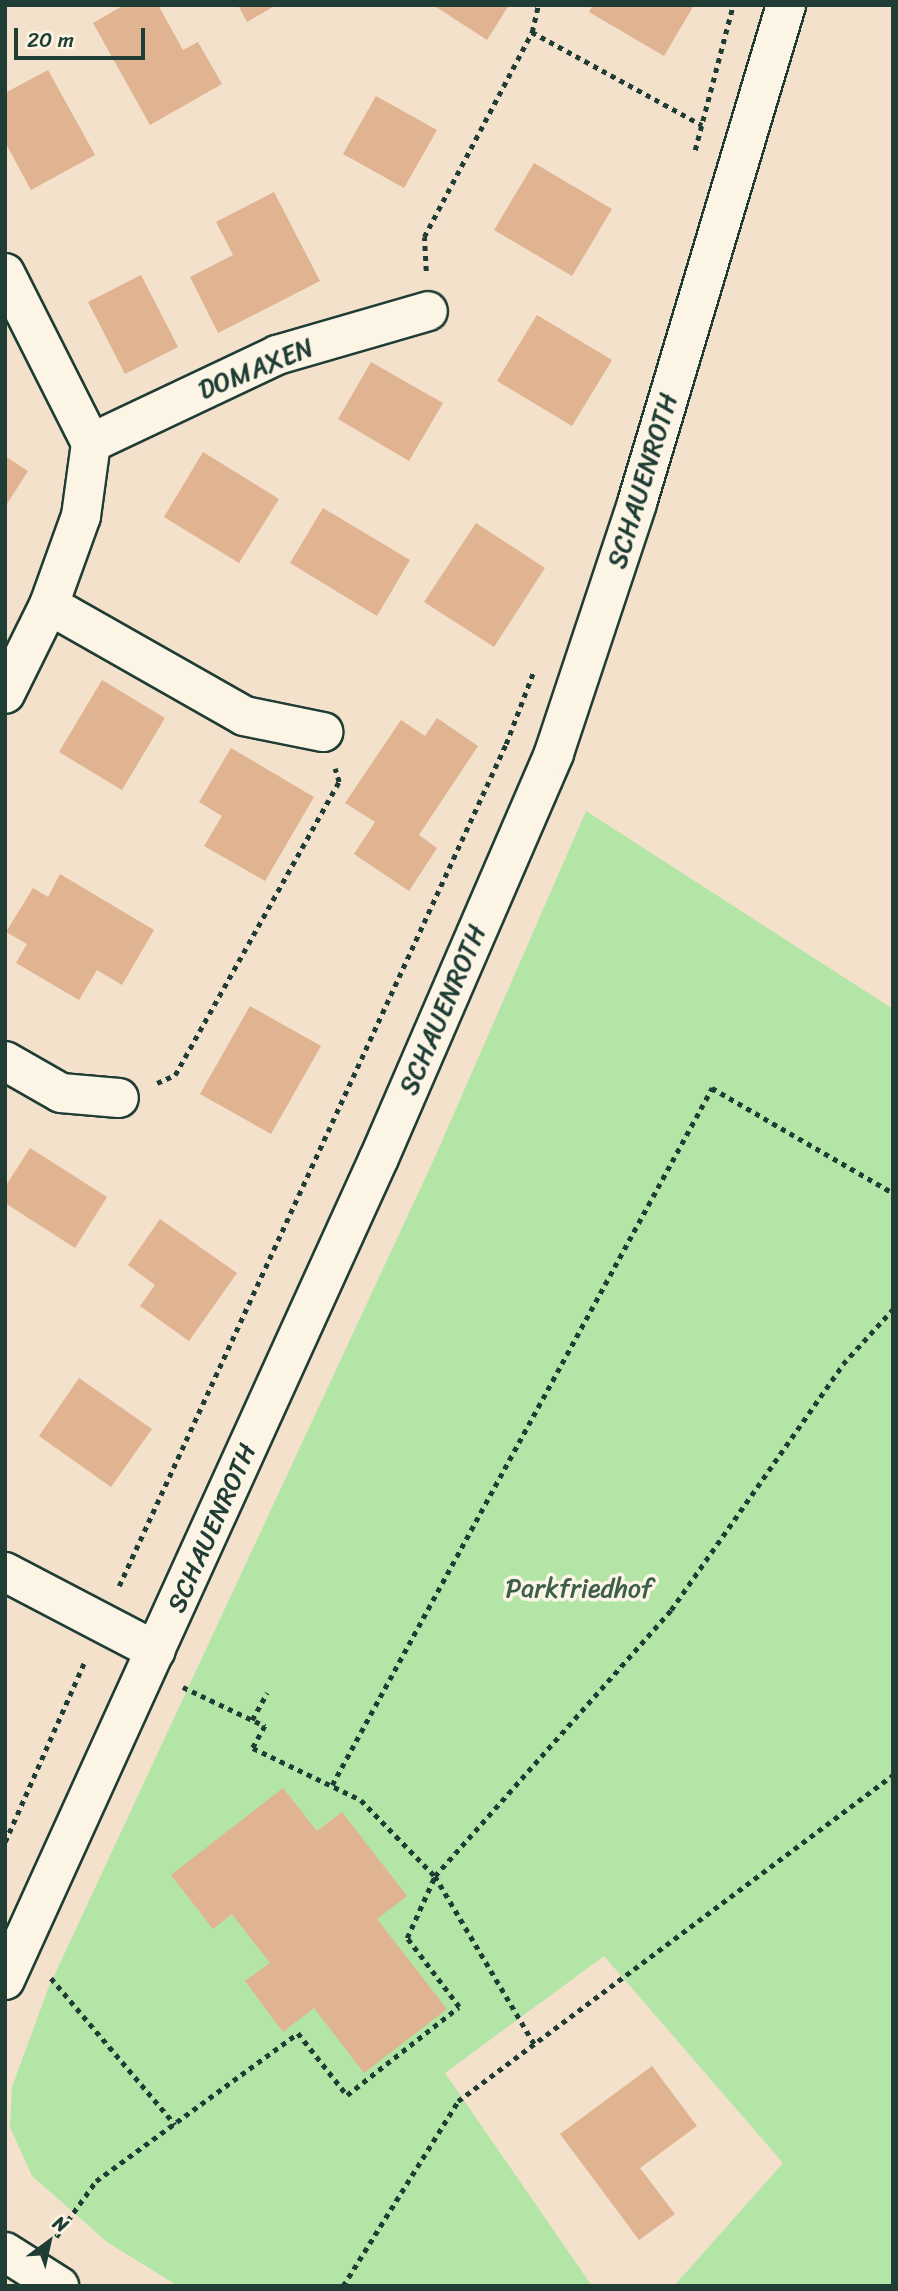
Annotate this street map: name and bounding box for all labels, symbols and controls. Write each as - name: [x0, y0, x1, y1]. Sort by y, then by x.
- scale bar: [18, 14, 149, 58]
- text: 20 m: [27, 21, 74, 59]
- street label: DOMAXEN: [194, 332, 318, 406]
- street label: SCHAUENROTH: [602, 390, 684, 572]
- street label: SCHAUENROTH: [393, 920, 493, 1100]
- street label: SCHAUENROTH: [161, 1439, 263, 1617]
- park label: Parkfriedhof: [505, 1573, 653, 1605]
- north arrow: [14, 2207, 84, 2277]
- text: N: [46, 2207, 75, 2241]

